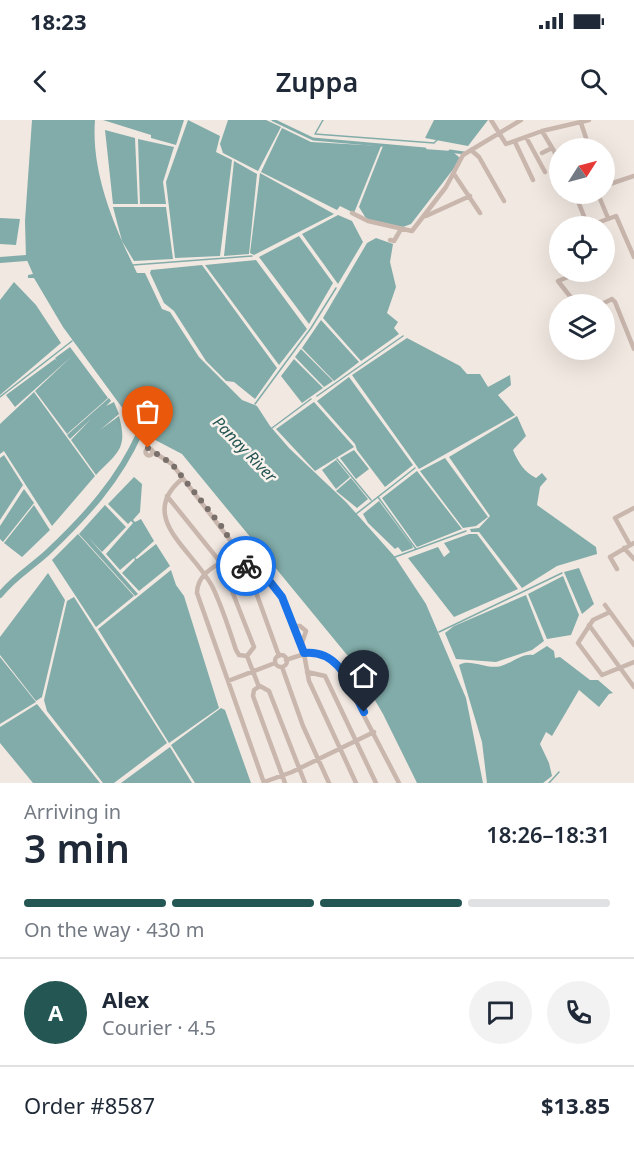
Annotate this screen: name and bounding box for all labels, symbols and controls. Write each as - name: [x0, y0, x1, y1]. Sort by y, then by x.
- text: 18:23: [30, 6, 87, 36]
- text: Zuppa: [276, 63, 358, 100]
- icon: back: [24, 65, 57, 98]
- icon: search: [577, 65, 610, 98]
- north arrow: [549, 138, 615, 204]
- map controls: [549, 138, 615, 360]
- button: locate: [549, 216, 615, 282]
- button: layers: [549, 294, 615, 360]
- pin: [122, 386, 173, 448]
- icon: bag: [131, 395, 164, 428]
- water label: Panay River: [208, 411, 282, 487]
- courier: [216, 536, 276, 596]
- icon: bike: [230, 550, 263, 583]
- pin: [338, 650, 389, 712]
- icon: home: [347, 659, 380, 692]
- text: Arriving in: [24, 798, 121, 825]
- text: 18:26–18:31: [486, 819, 610, 849]
- text: 3 min: [24, 821, 130, 874]
- text: On the way · 430 m: [24, 916, 204, 943]
- button: chat: [469, 981, 532, 1044]
- button: phone: [547, 981, 610, 1044]
- text: Alex: [102, 984, 149, 1014]
- text: A: [48, 997, 63, 1027]
- text: Courier · 4.5: [102, 1014, 216, 1041]
- text: Order #8587: [24, 1090, 155, 1120]
- text: $13.85: [541, 1090, 610, 1120]

